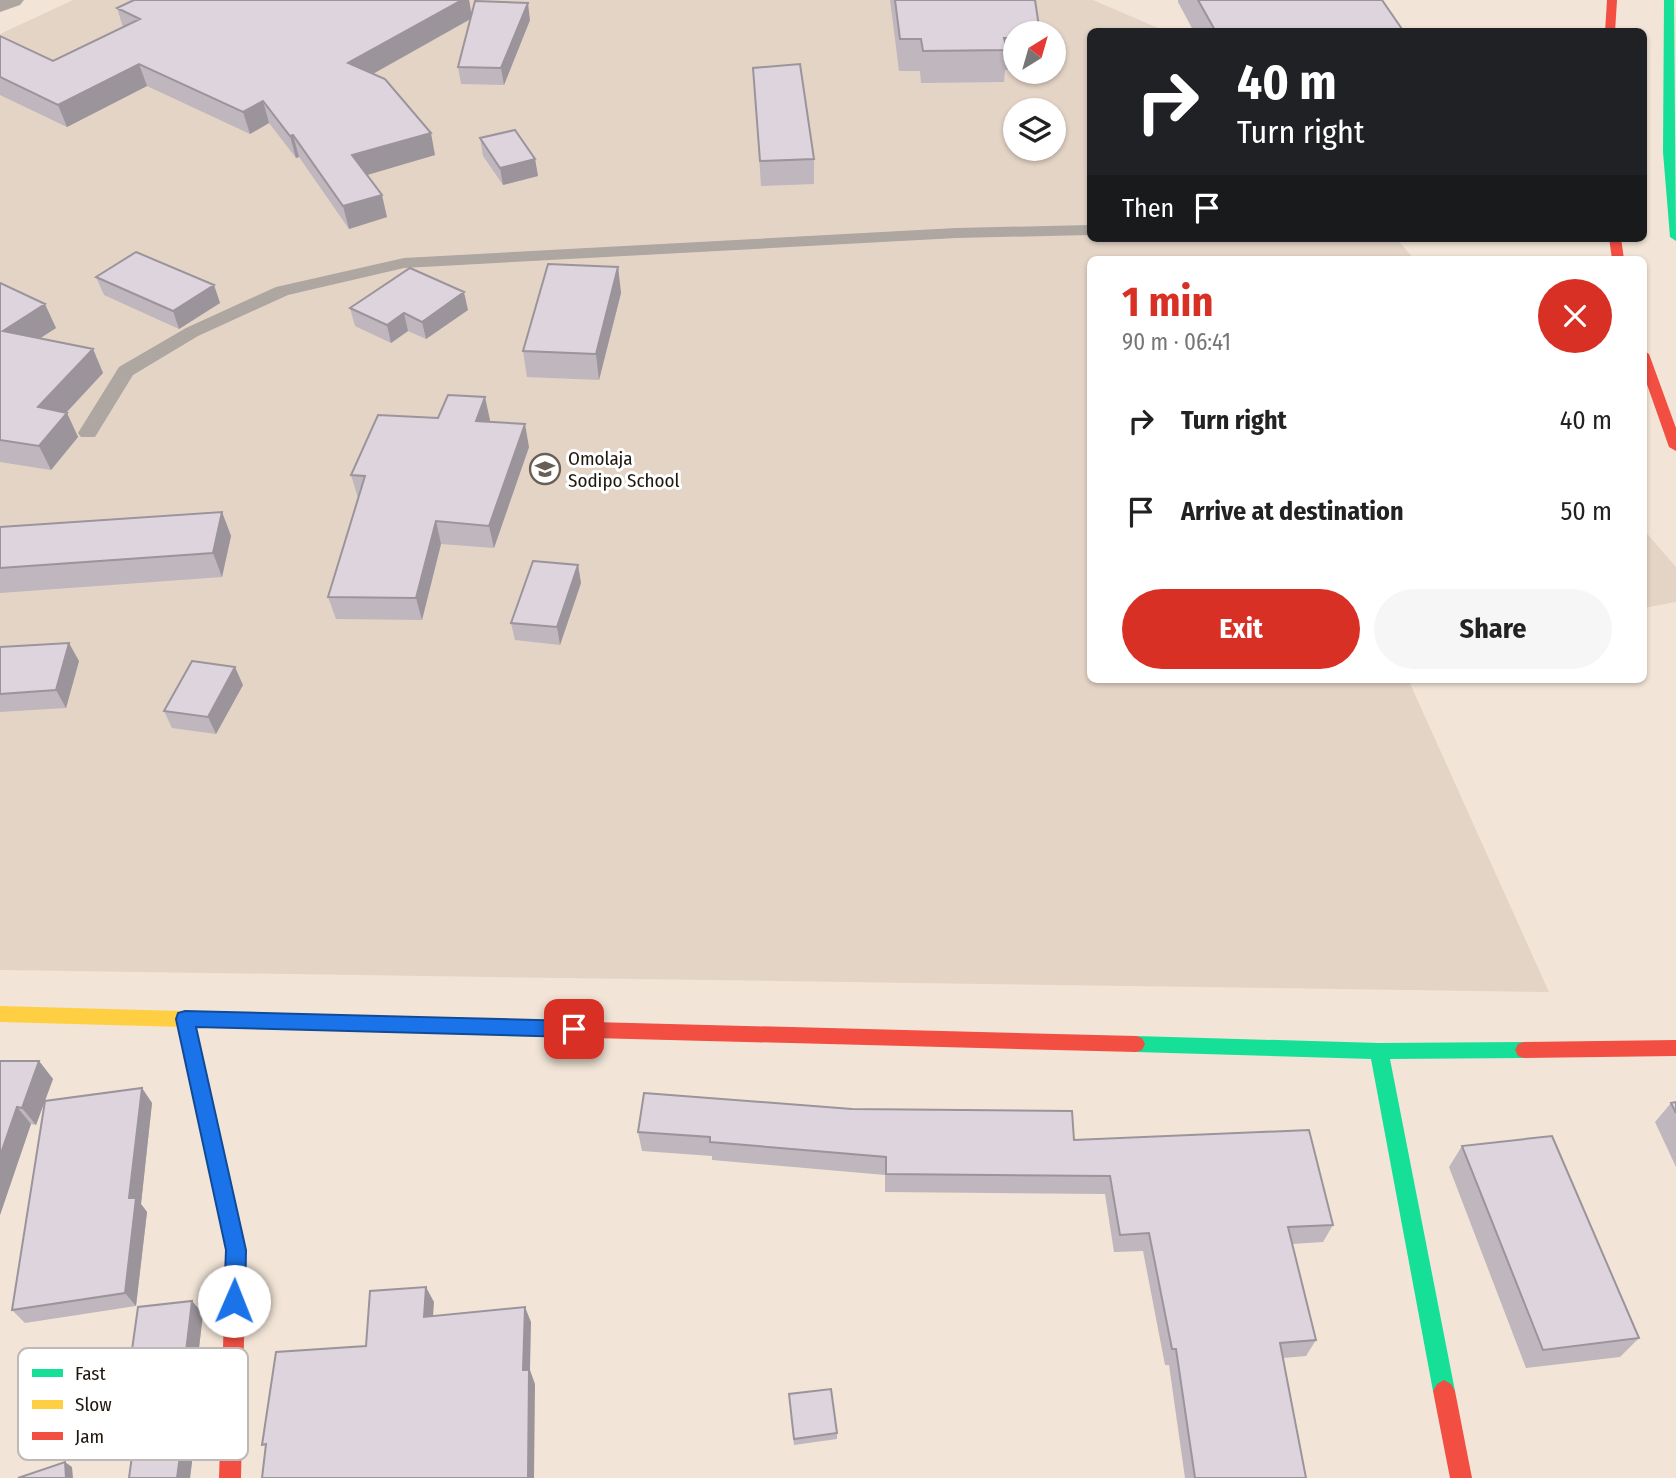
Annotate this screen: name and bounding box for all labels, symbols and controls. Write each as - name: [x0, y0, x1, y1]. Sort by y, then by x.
- north arrow: [1003, 21, 1066, 84]
- map controls: [1003, 21, 1066, 161]
- text: 40 m: [1237, 53, 1337, 112]
- icon: right: [1122, 56, 1213, 147]
- button: layers: [1003, 98, 1066, 161]
- text: Turn right: [1237, 113, 1364, 151]
- icon: arrive: [1188, 189, 1226, 227]
- text: Then: [1122, 193, 1174, 224]
- text: 1 min: [1122, 277, 1213, 327]
- button: close: [1538, 279, 1612, 353]
- text: 90 m · 06:41: [1122, 328, 1231, 356]
- icon: right: [1122, 402, 1160, 440]
- text: Turn right: [1181, 405, 1287, 436]
- text: 40 m: [1560, 405, 1612, 436]
- place label: Omolaja Sodipo School: [568, 447, 680, 492]
- school or university icon: Omolaja Sodipo School: [528, 452, 562, 486]
- icon: arrive: [1122, 493, 1160, 531]
- text: Arrive at destination: [1181, 496, 1404, 527]
- text: 50 m: [1560, 496, 1612, 527]
- button: Exit: [1122, 589, 1360, 669]
- button: Share: [1374, 589, 1612, 669]
- pin: [544, 999, 604, 1059]
- icon: arrive: [555, 1010, 593, 1048]
- position arrow: [197, 1264, 271, 1338]
- legend: [18, 1348, 248, 1460]
- text: Fast: [75, 1362, 106, 1385]
- text: Slow: [75, 1393, 112, 1416]
- text: Jam: [75, 1425, 104, 1448]

